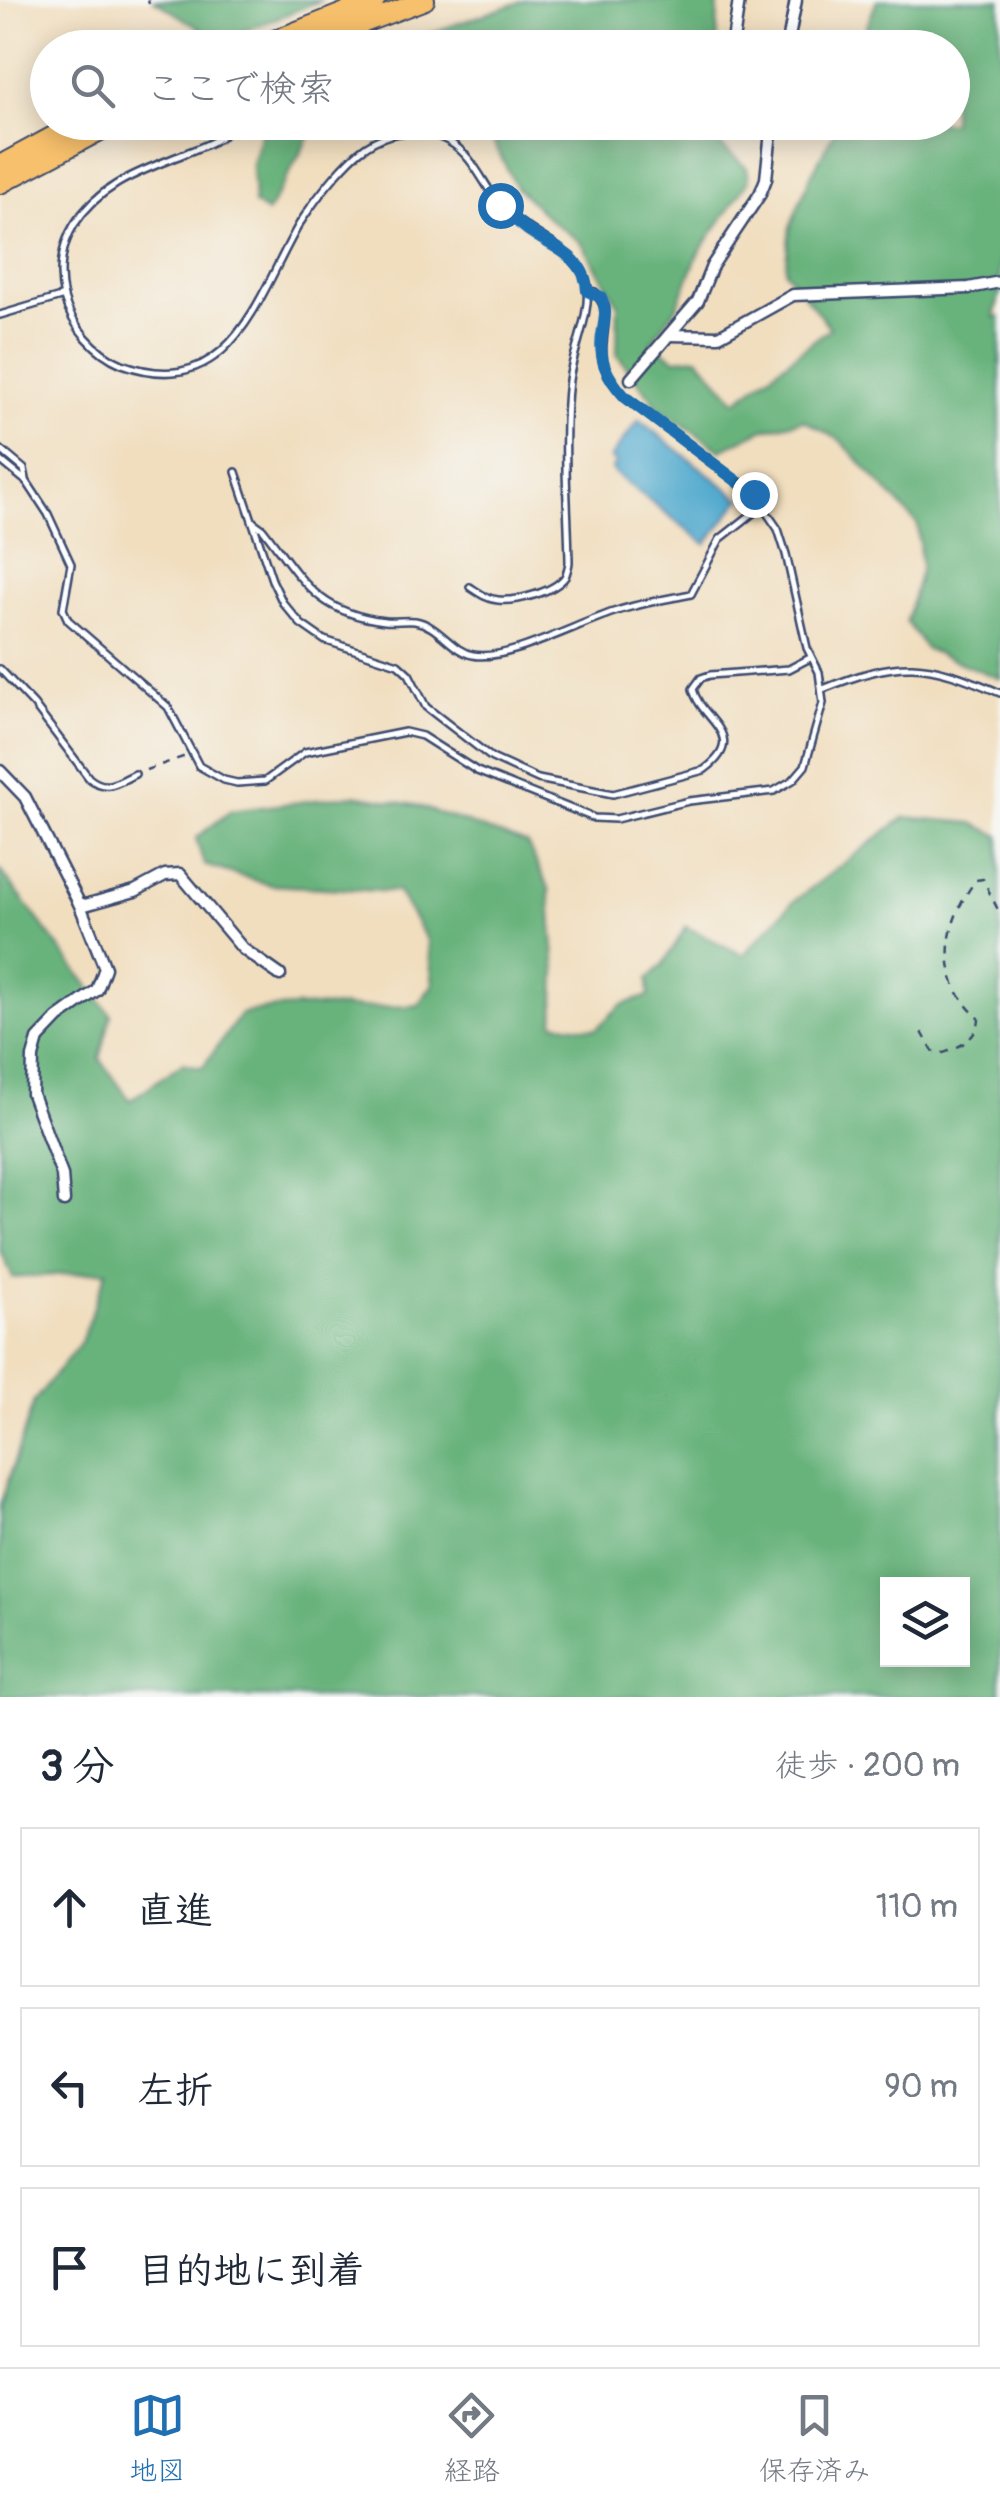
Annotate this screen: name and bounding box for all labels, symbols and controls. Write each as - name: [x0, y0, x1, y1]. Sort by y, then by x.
- search box: [30, 30, 970, 140]
- icon: search: [65, 58, 120, 113]
- text: ここで検索: [145, 65, 335, 113]
- route start: [478, 183, 524, 229]
- route end: [732, 472, 778, 518]
- map controls: [880, 1577, 970, 1667]
- button: layers: [880, 1577, 970, 1667]
- text: 3 分: [40, 1741, 115, 1793]
- text: 徒歩 · 200 m: [775, 1746, 960, 1786]
- icon: ahead: [42, 1880, 97, 1935]
- text: 直進: [137, 1887, 213, 1935]
- text: 110 m: [876, 1887, 958, 1927]
- icon: left: [42, 2060, 97, 2115]
- text: 左折: [137, 2067, 213, 2115]
- text: 90 m: [884, 2067, 958, 2107]
- icon: arrive: [42, 2240, 97, 2295]
- text: 目的地に到着: [137, 2247, 365, 2295]
- tab: 地図: [129, 2388, 185, 2489]
- tab: 経路: [444, 2388, 500, 2489]
- tab: 保存済み: [759, 2388, 871, 2489]

